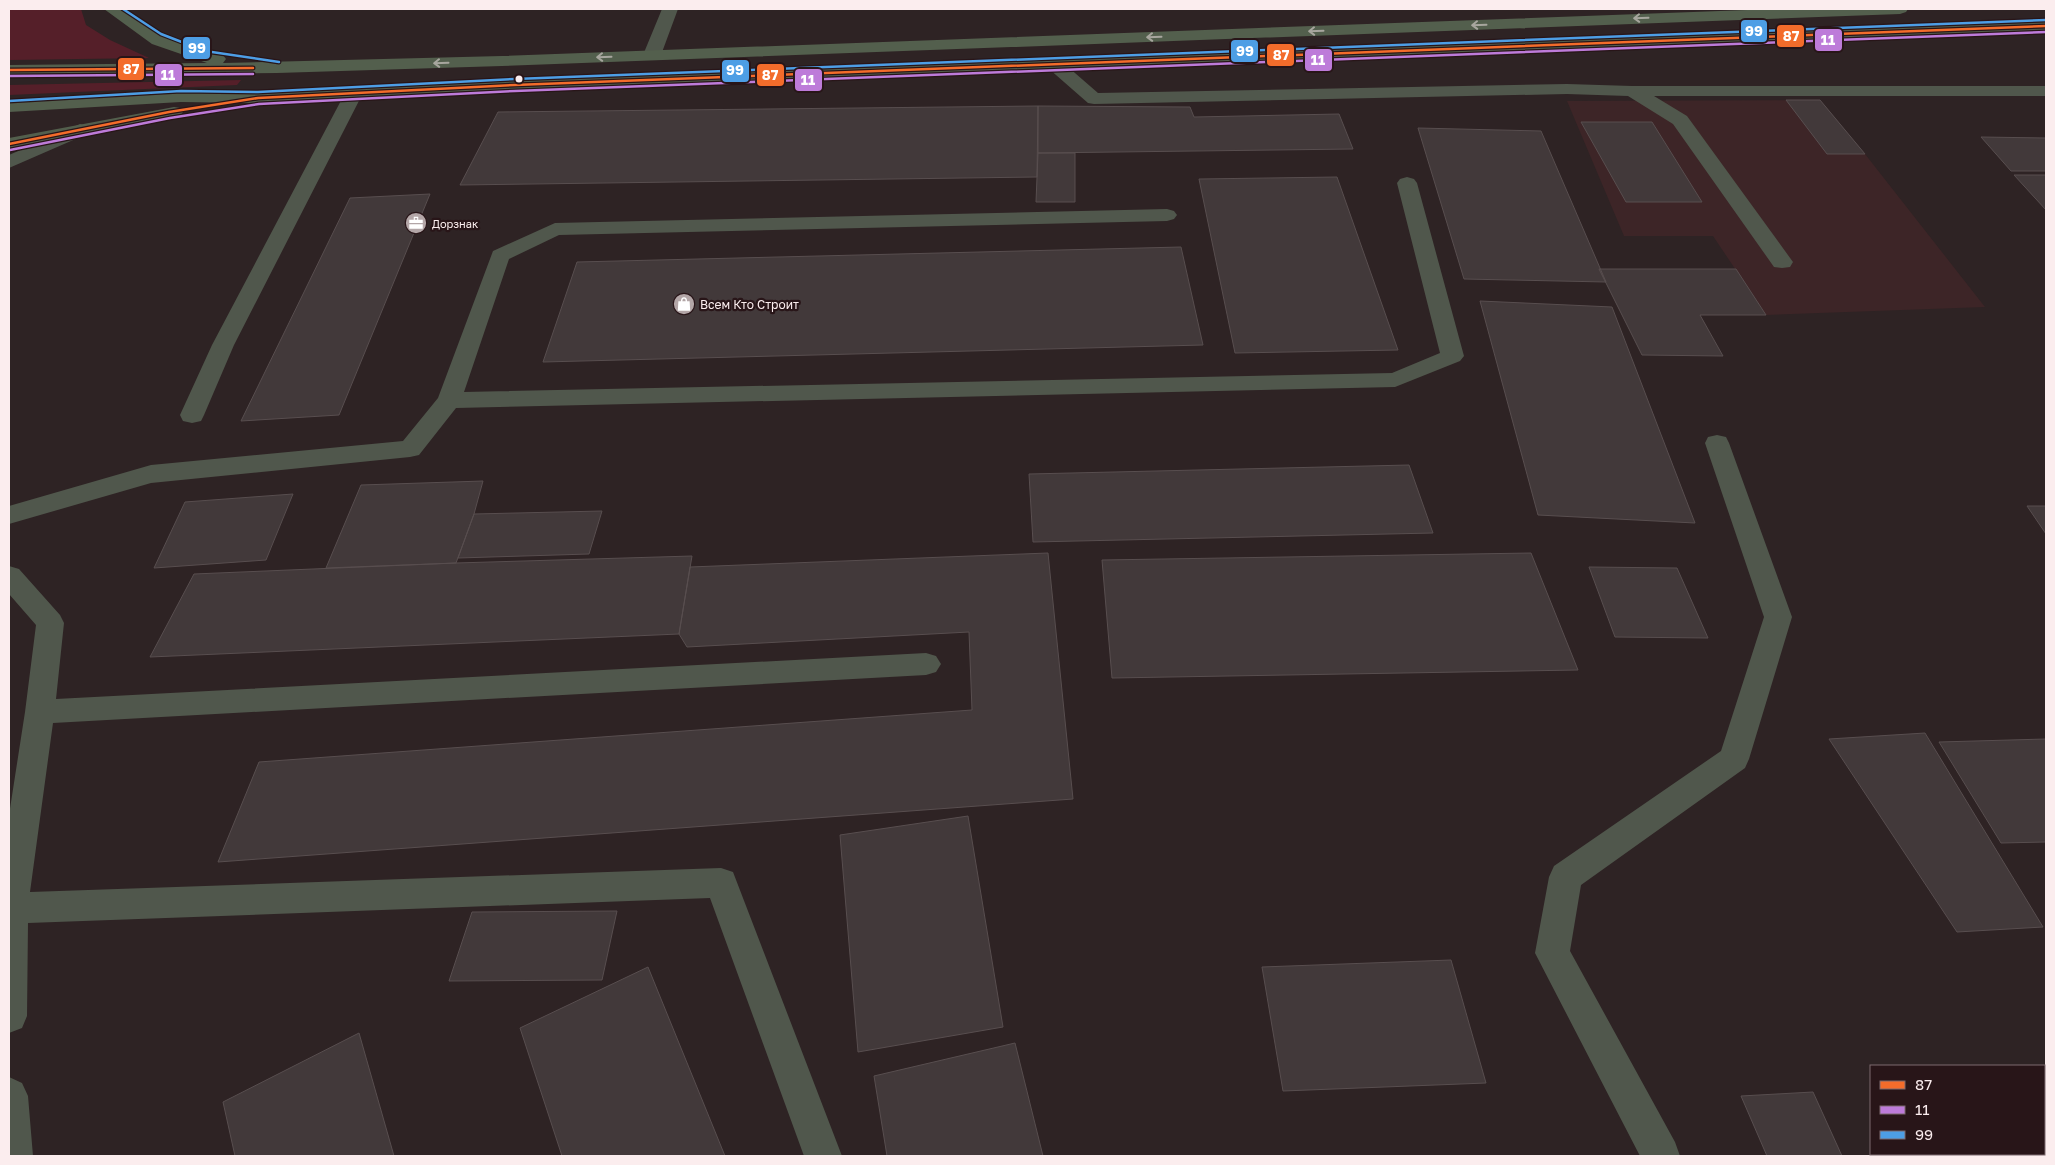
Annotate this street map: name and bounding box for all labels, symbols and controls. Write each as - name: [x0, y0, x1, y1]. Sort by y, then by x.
- one-way arrow: [1633, 14, 1649, 23]
- line badge: 99: [1740, 19, 1768, 43]
- one-way arrow: [1471, 20, 1487, 29]
- text: 99: [1745, 22, 1763, 39]
- line badge: 87: [1776, 24, 1805, 48]
- one-way arrow: [1308, 26, 1324, 35]
- text: 87: [1783, 27, 1800, 44]
- line badge: 11: [1814, 28, 1843, 52]
- text: 11: [1821, 31, 1835, 48]
- one-way arrow: [1146, 32, 1162, 41]
- line badge: 99: [182, 36, 211, 60]
- text: 99: [188, 39, 206, 56]
- line badge: 99: [1230, 39, 1259, 63]
- text: 99: [1236, 42, 1254, 59]
- line badge: 87: [1266, 43, 1295, 67]
- text: 87: [1273, 46, 1290, 63]
- line badge: 11: [1304, 48, 1333, 72]
- text: 11: [1311, 51, 1325, 68]
- one-way arrow: [596, 53, 612, 62]
- line badge: 87: [117, 57, 145, 81]
- one-way arrow: [433, 58, 450, 68]
- line badge: 99: [721, 59, 750, 83]
- text: 87: [123, 60, 140, 77]
- text: 99: [726, 61, 744, 78]
- line badge: 11: [154, 63, 183, 87]
- line badge: 87: [756, 63, 785, 87]
- text: 11: [161, 66, 175, 83]
- text: 87: [762, 66, 779, 83]
- line badge: 11: [794, 68, 823, 92]
- text: 11: [801, 71, 815, 88]
- unlabelled marker: [514, 74, 524, 84]
- office icon: Дорзнак: [404, 211, 428, 235]
- place label: Дорзнак: [432, 217, 479, 230]
- shop icon: Всем Кто Строит: [672, 292, 696, 316]
- place label: Всем Кто Строит: [700, 297, 799, 312]
- legend: [1870, 1065, 2045, 1155]
- text: 87: [1915, 1075, 1932, 1093]
- text: 11: [1915, 1100, 1930, 1118]
- text: 99: [1915, 1125, 1933, 1143]

